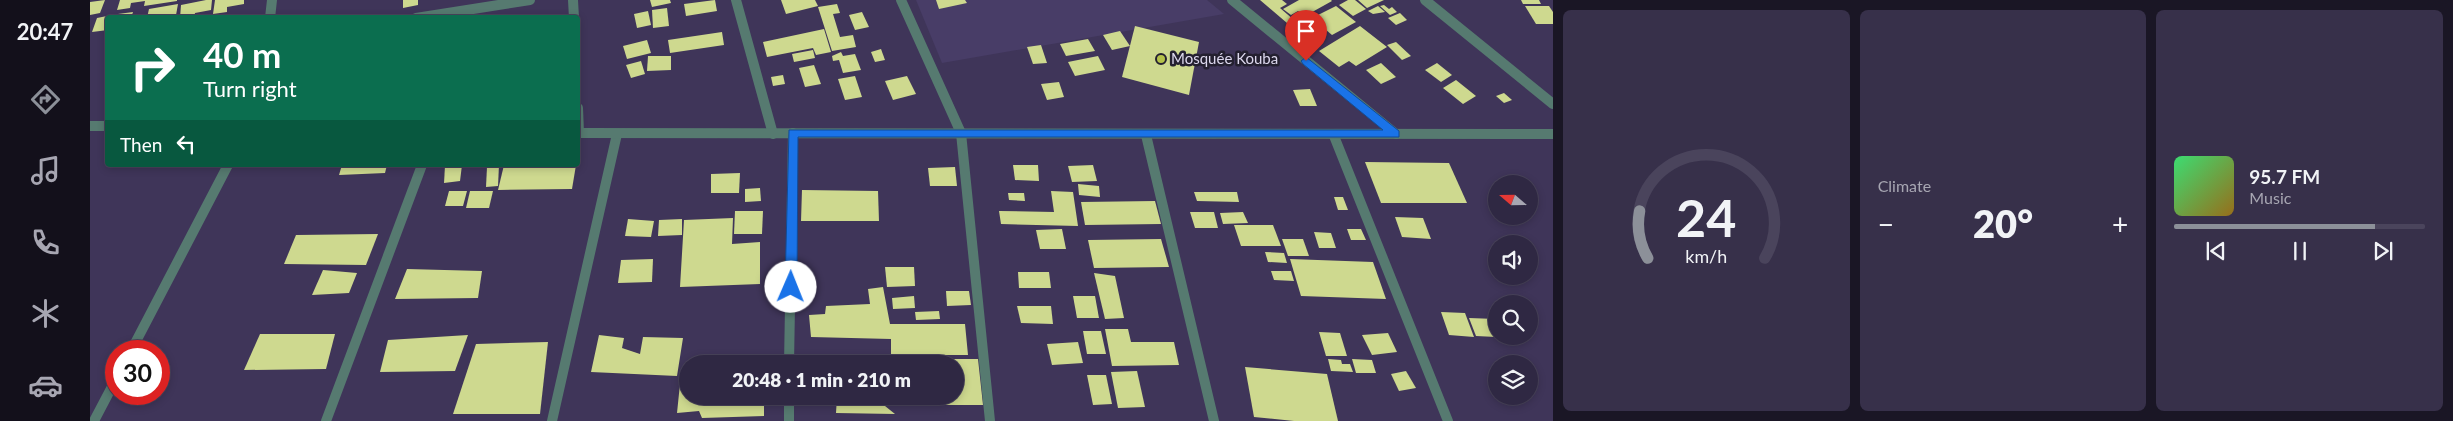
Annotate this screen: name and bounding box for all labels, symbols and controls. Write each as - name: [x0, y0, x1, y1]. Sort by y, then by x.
- pin: [1285, 10, 1327, 61]
- icon: arrive: [1292, 17, 1320, 45]
- text: 20:47: [17, 18, 73, 45]
- text: 40 m: [203, 33, 281, 75]
- icon: right: [120, 35, 185, 100]
- place label: Mosquée Kouba: [1171, 49, 1278, 67]
- marker: Mosquée Kouba: [1155, 53, 1167, 65]
- text: Turn right: [203, 75, 297, 102]
- icon: directions: [28, 82, 63, 117]
- icon: left: [172, 130, 200, 158]
- text: Then: [120, 133, 162, 156]
- icon: music: [28, 153, 63, 188]
- text: 95.7 FM: [2249, 165, 2320, 188]
- north arrow: [1488, 175, 1538, 225]
- map controls: [1488, 175, 1538, 405]
- text: Climate: [1878, 176, 1931, 195]
- text: 24: [1676, 186, 1736, 248]
- text: Music: [2249, 188, 2291, 207]
- text: 20°: [1973, 200, 2033, 246]
- text: −: [1878, 207, 1894, 241]
- text: +: [2112, 207, 2128, 241]
- icon: phone: [28, 225, 63, 260]
- button: sound: [1488, 235, 1538, 285]
- icon: previous: [2202, 237, 2230, 265]
- icon: pause: [2286, 237, 2314, 265]
- icon: next: [2369, 237, 2397, 265]
- text: km/h: [1685, 245, 1727, 267]
- position arrow: [764, 260, 816, 312]
- button: search: [1488, 295, 1538, 345]
- icon: climate: [28, 296, 63, 331]
- speed limit sign: 30: [105, 340, 170, 405]
- button: layers: [1488, 355, 1538, 405]
- icon: car: [28, 368, 63, 403]
- text: 20:48 · 1 min · 210 m: [732, 368, 911, 391]

